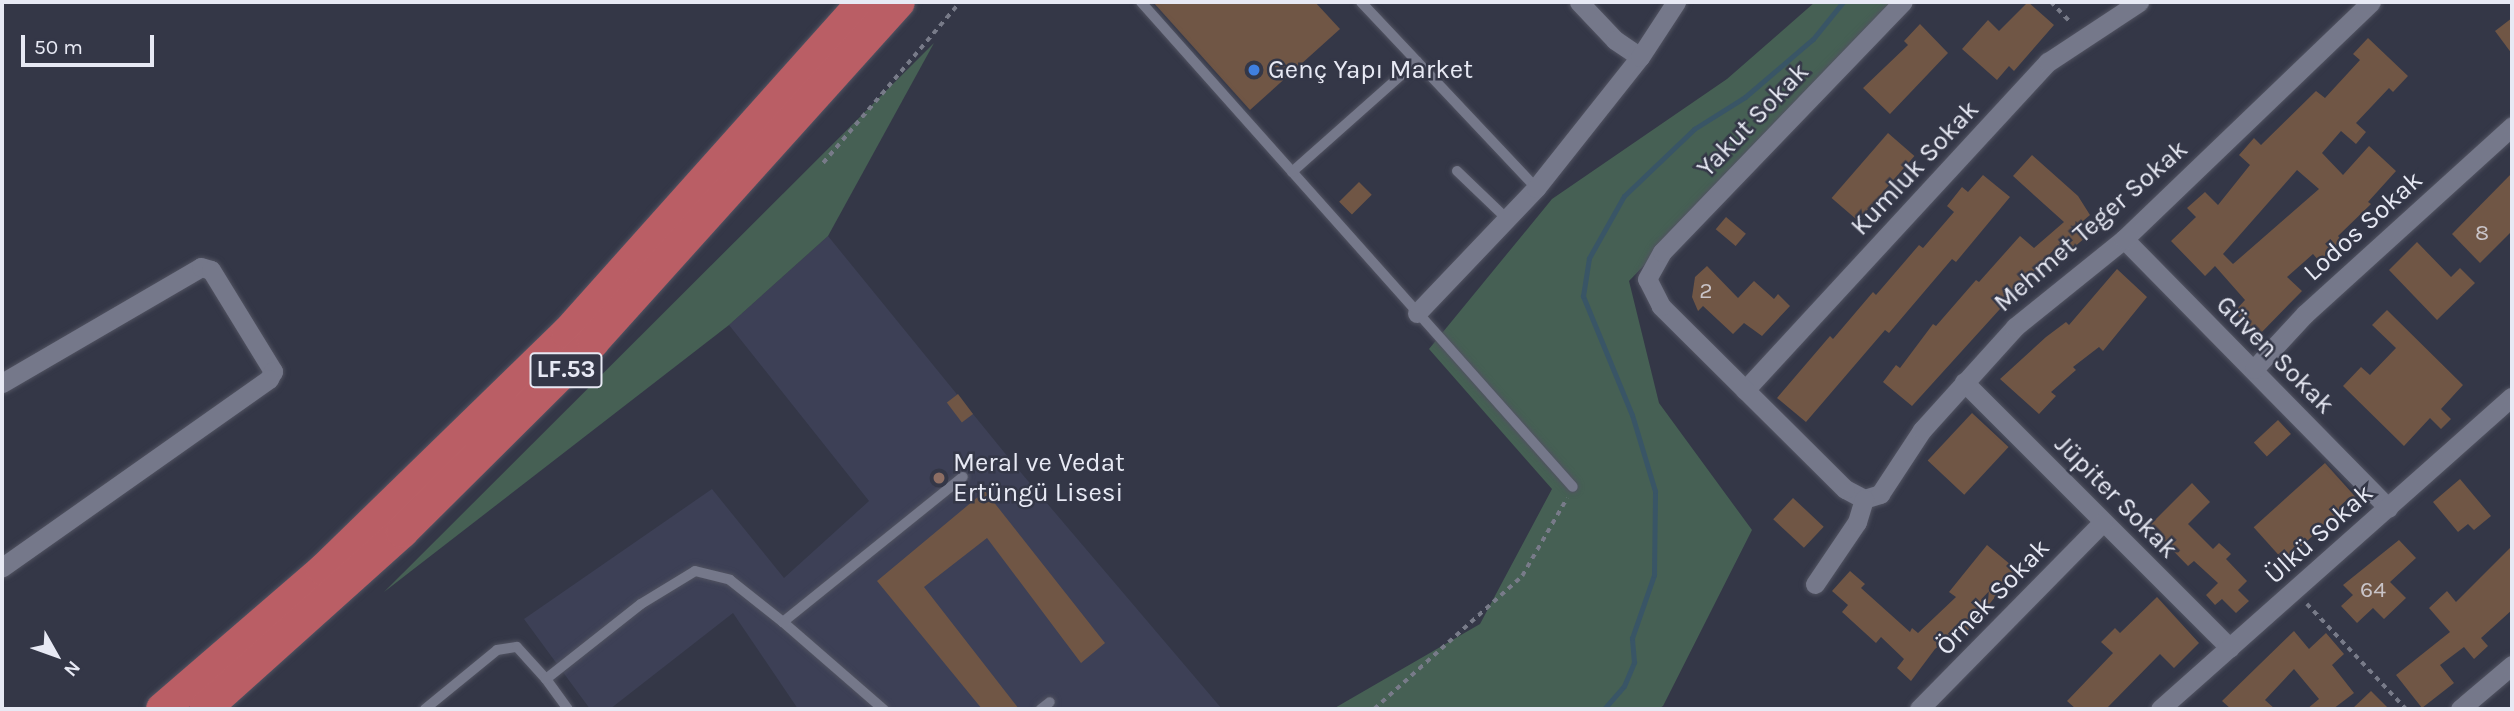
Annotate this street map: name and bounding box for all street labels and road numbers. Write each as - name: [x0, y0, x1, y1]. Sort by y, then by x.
- street label: Yakut Sokak: [1691, 56, 1815, 184]
- street label: Kumluk Sokak: [1845, 94, 1985, 242]
- street label: Mehmet Teger Sokak: [1988, 133, 2194, 319]
- street label: Lodos Sokak: [2297, 164, 2429, 288]
- street label: Güven Sokak: [2209, 289, 2341, 421]
- road number: LF.53: [529, 349, 603, 390]
- street label: Jüpiter Sokak: [2048, 429, 2184, 565]
- street label: Ülkü Sokak: [2259, 477, 2379, 591]
- street label: Örnek Sokak: [1930, 532, 2056, 662]

